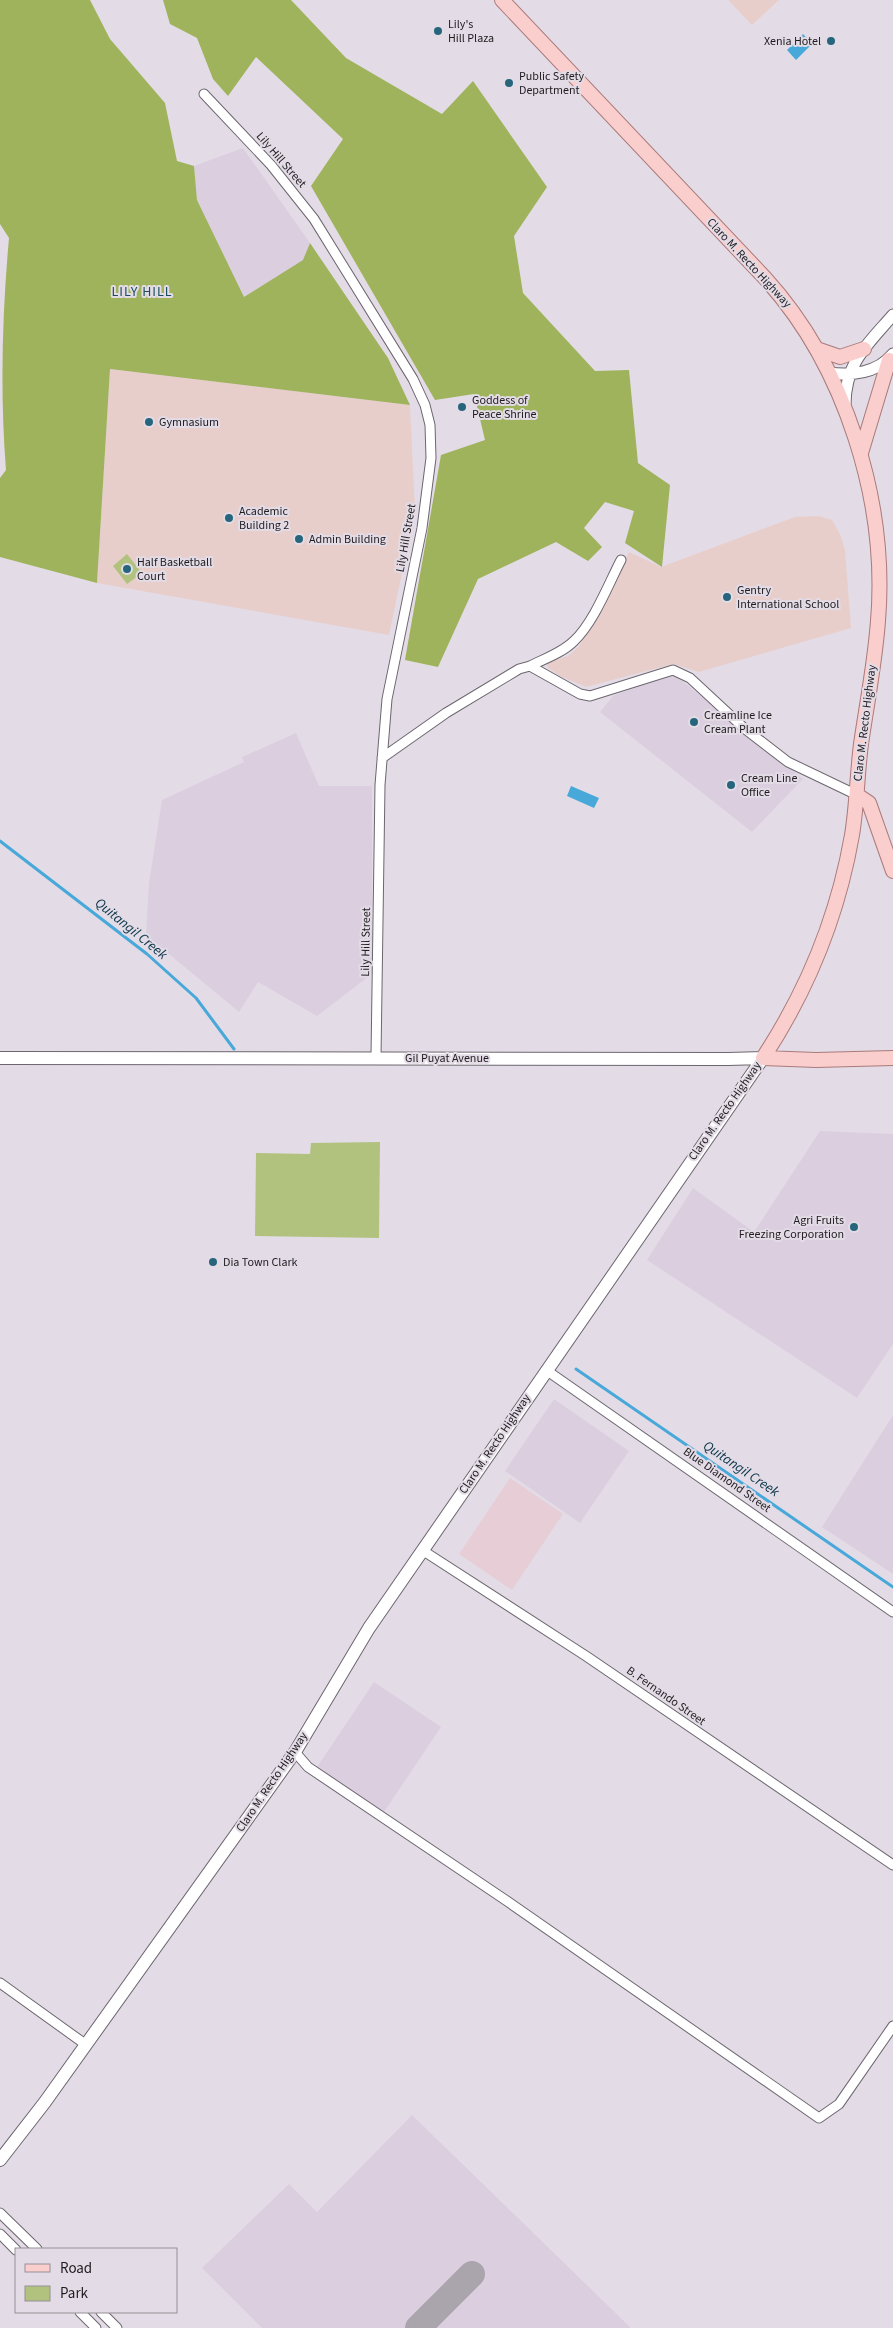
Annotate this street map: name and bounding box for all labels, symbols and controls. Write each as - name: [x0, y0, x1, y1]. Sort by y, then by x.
- place label: Lily's Hill Plaza: [448, 16, 494, 47]
- marker: Lily's Hill Plaza: [432, 25, 444, 37]
- place label: Xenia Hotel: [764, 33, 821, 50]
- marker: Xenia Hotel: [825, 35, 837, 47]
- place label: Public Safety Department: [519, 68, 585, 99]
- marker: Public Safety Department: [503, 77, 515, 89]
- street label: Lily Hill Street: [252, 128, 310, 192]
- street label: Claro M. Recto Highway: [703, 214, 795, 312]
- district label: LILY HILL: [111, 282, 173, 302]
- place label: Goddess of Peace Shrine: [472, 392, 537, 423]
- marker: Goddess of Peace Shrine: [456, 401, 468, 413]
- place label: Gymnasium: [159, 414, 219, 431]
- marker: Gymnasium: [143, 416, 155, 428]
- street label: Lily Hill Street: [392, 502, 420, 574]
- place label: Academic Building 2: [239, 503, 289, 534]
- marker: Academic Building 2: [223, 512, 235, 524]
- place label: Admin Building: [309, 531, 386, 548]
- marker: Admin Building: [293, 533, 305, 545]
- place label: Half Basketball Court: [137, 554, 212, 585]
- marker: Half Basketball Court: [121, 563, 133, 575]
- place label: Gentry International School: [737, 582, 839, 613]
- marker: Gentry International School: [721, 591, 733, 603]
- street label: Claro M. Recto Highway: [849, 663, 881, 782]
- place label: Creamline Ice Cream Plant: [704, 707, 772, 738]
- marker: Creamline Ice Cream Plant: [688, 716, 700, 728]
- place label: Cream Line Office: [741, 770, 797, 801]
- marker: Cream Line Office: [725, 779, 737, 791]
- water label: Quitangil Creek: [90, 893, 172, 965]
- street label: Lily Hill Street: [357, 907, 375, 977]
- street label: Gil Puyat Avenue: [405, 1050, 489, 1067]
- street label: Claro M. Recto Highway: [684, 1058, 766, 1164]
- place label: Agri Fruits Freezing Corporation: [739, 1212, 844, 1243]
- marker: Agri Fruits Freezing Corporation: [848, 1221, 860, 1233]
- place label: Dia Town Clark: [223, 1254, 298, 1271]
- marker: Dia Town Clark: [207, 1256, 219, 1268]
- street label: Claro M. Recto Highway: [455, 1390, 535, 1497]
- water label: Quitangil Creek: [699, 1436, 783, 1502]
- street label: Blue Diamond Street: [680, 1443, 774, 1517]
- street label: B. Fernando Street: [623, 1662, 709, 1730]
- street label: Claro M. Recto Highway: [232, 1728, 312, 1835]
- legend: [15, 2248, 178, 2313]
- text: Road: [60, 2258, 92, 2279]
- text: Park: [60, 2283, 89, 2304]

